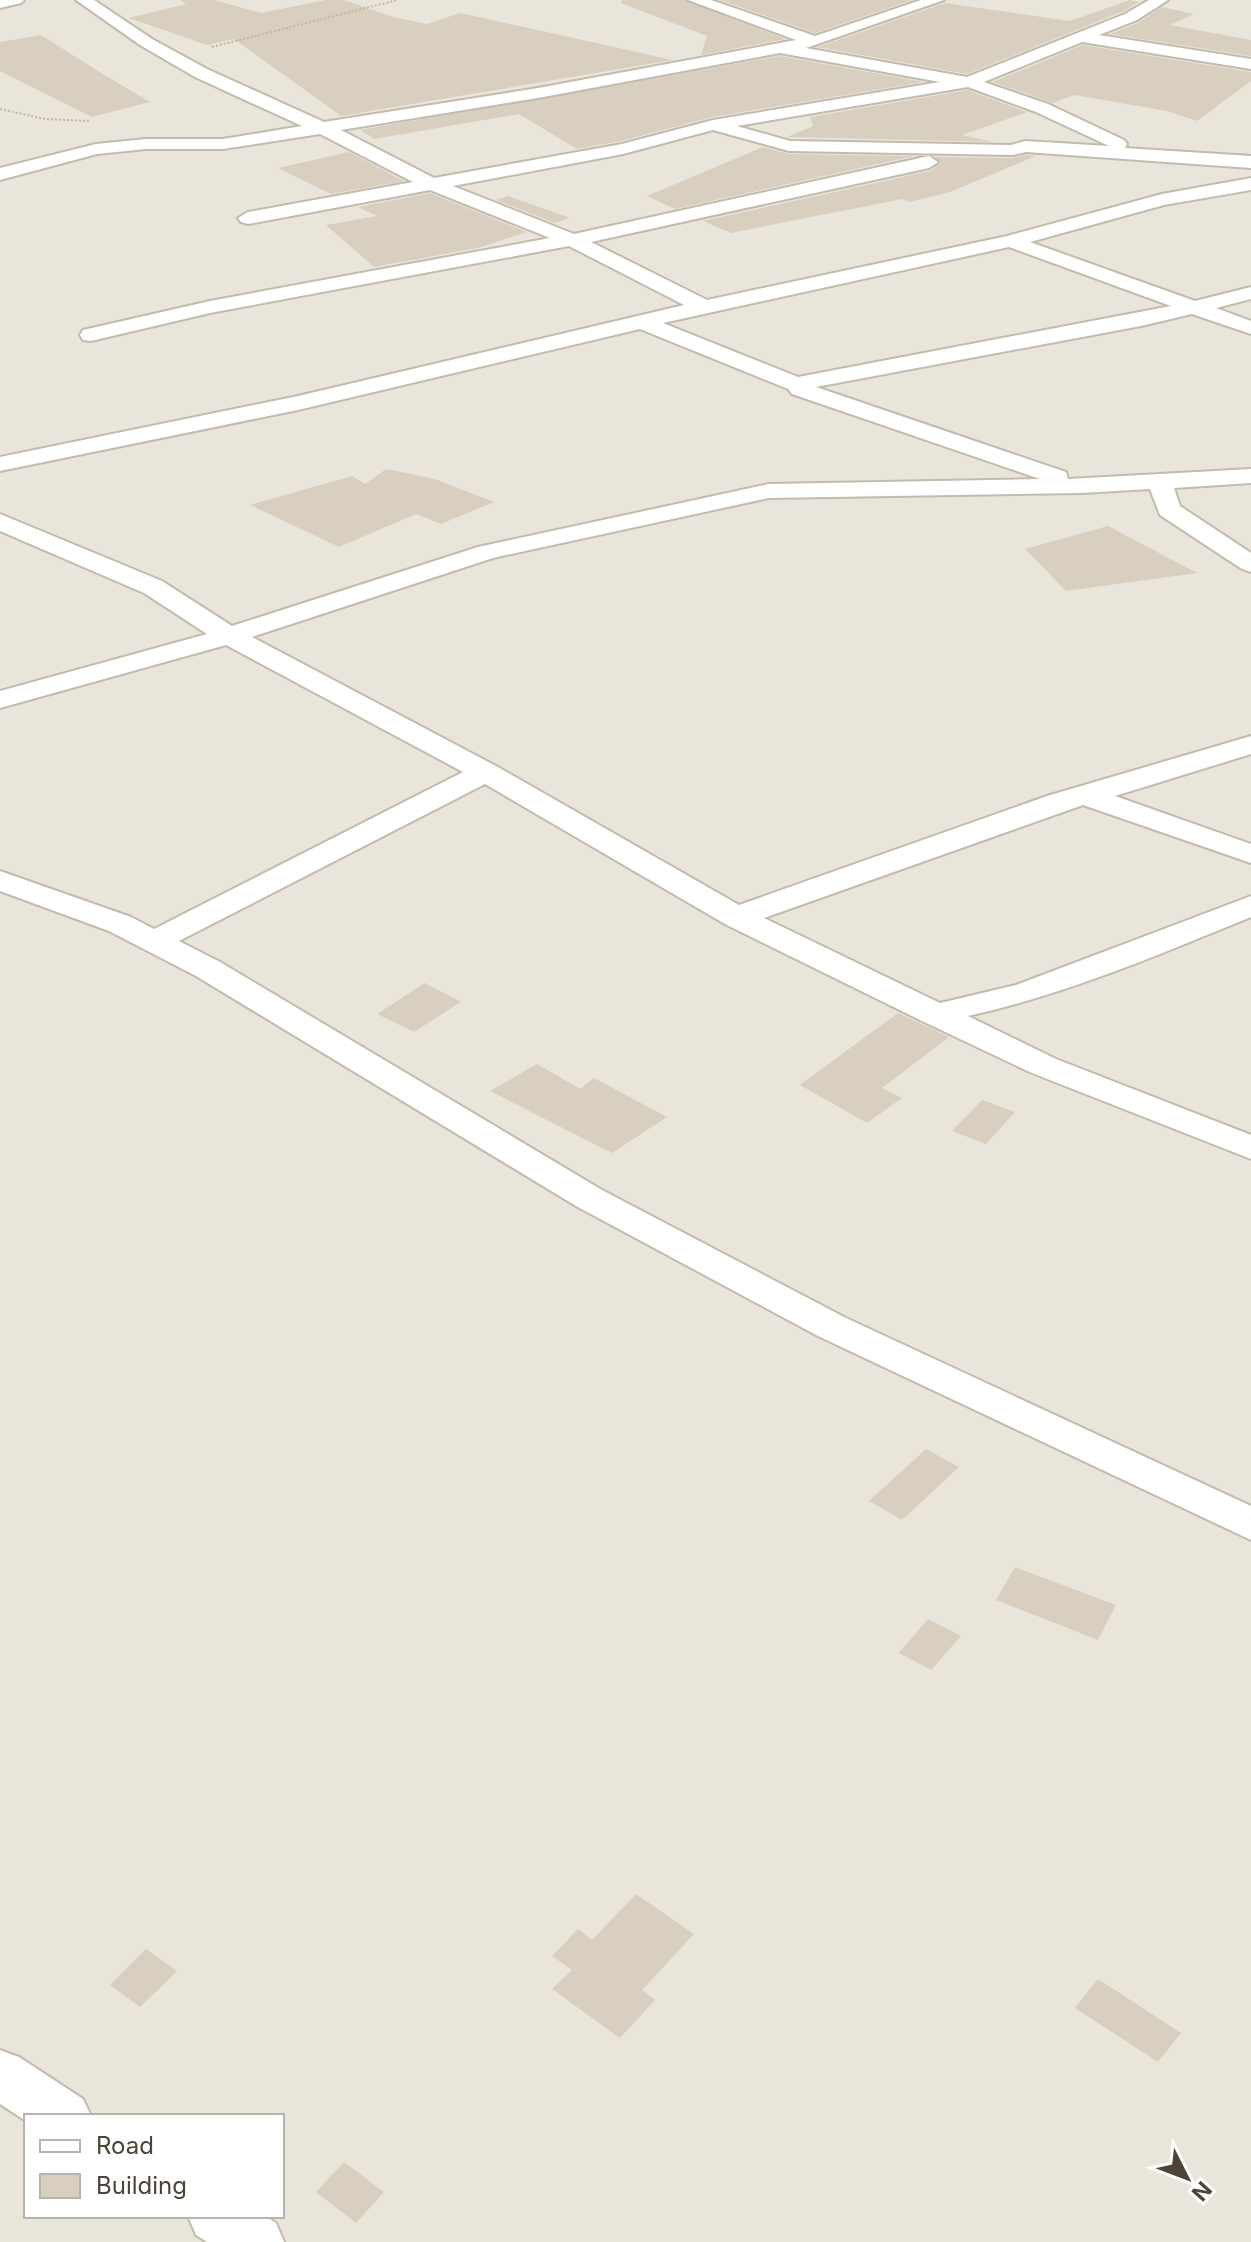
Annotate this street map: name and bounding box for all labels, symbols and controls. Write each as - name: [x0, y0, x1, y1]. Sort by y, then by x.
- legend: [24, 2114, 284, 2218]
- text: Road: [96, 2131, 154, 2160]
- north arrow: [1147, 2138, 1227, 2218]
- text: Building: [96, 2171, 187, 2200]
- text: N: [1187, 2176, 1217, 2206]

